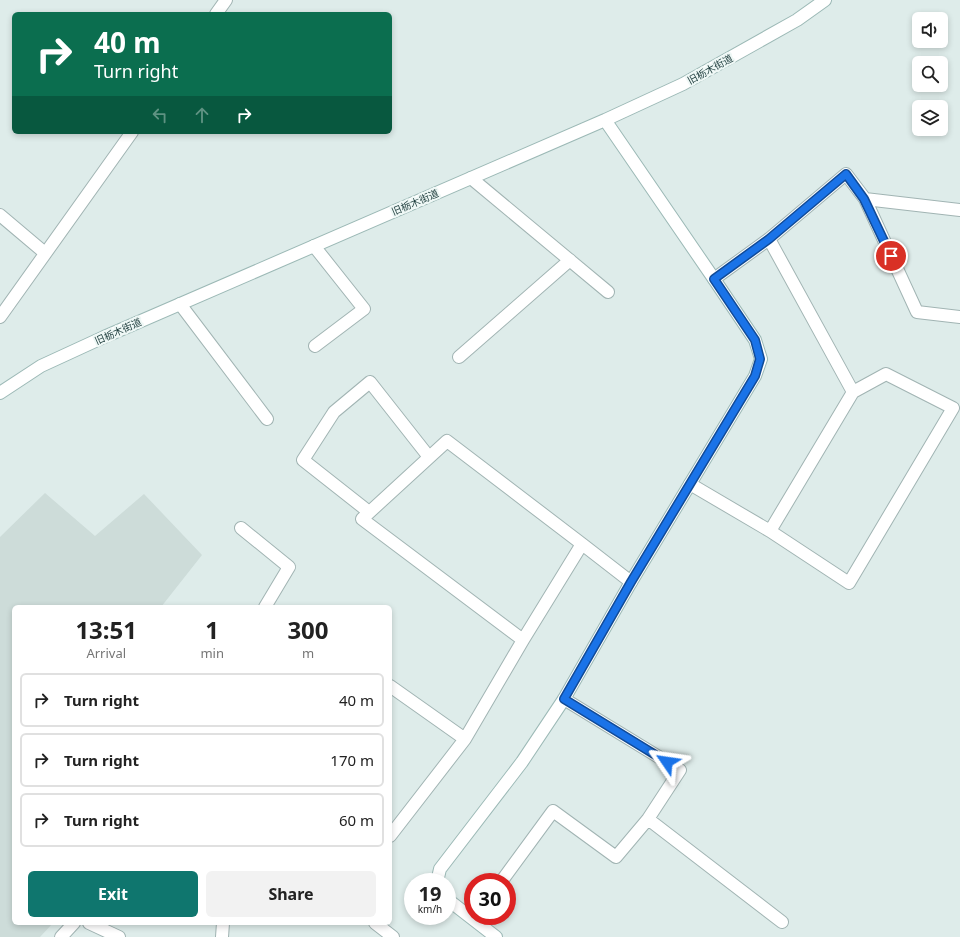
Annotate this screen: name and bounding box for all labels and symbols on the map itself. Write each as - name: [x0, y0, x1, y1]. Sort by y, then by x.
- street label: 旧栃木街道: [685, 51, 735, 87]
- street label: 旧栃木街道: [389, 186, 441, 218]
- pin: [874, 239, 908, 273]
- street label: 旧栃木街道: [92, 314, 144, 348]
- position arrow: [646, 741, 688, 783]
- speed limit sign: 30: [464, 873, 516, 925]

